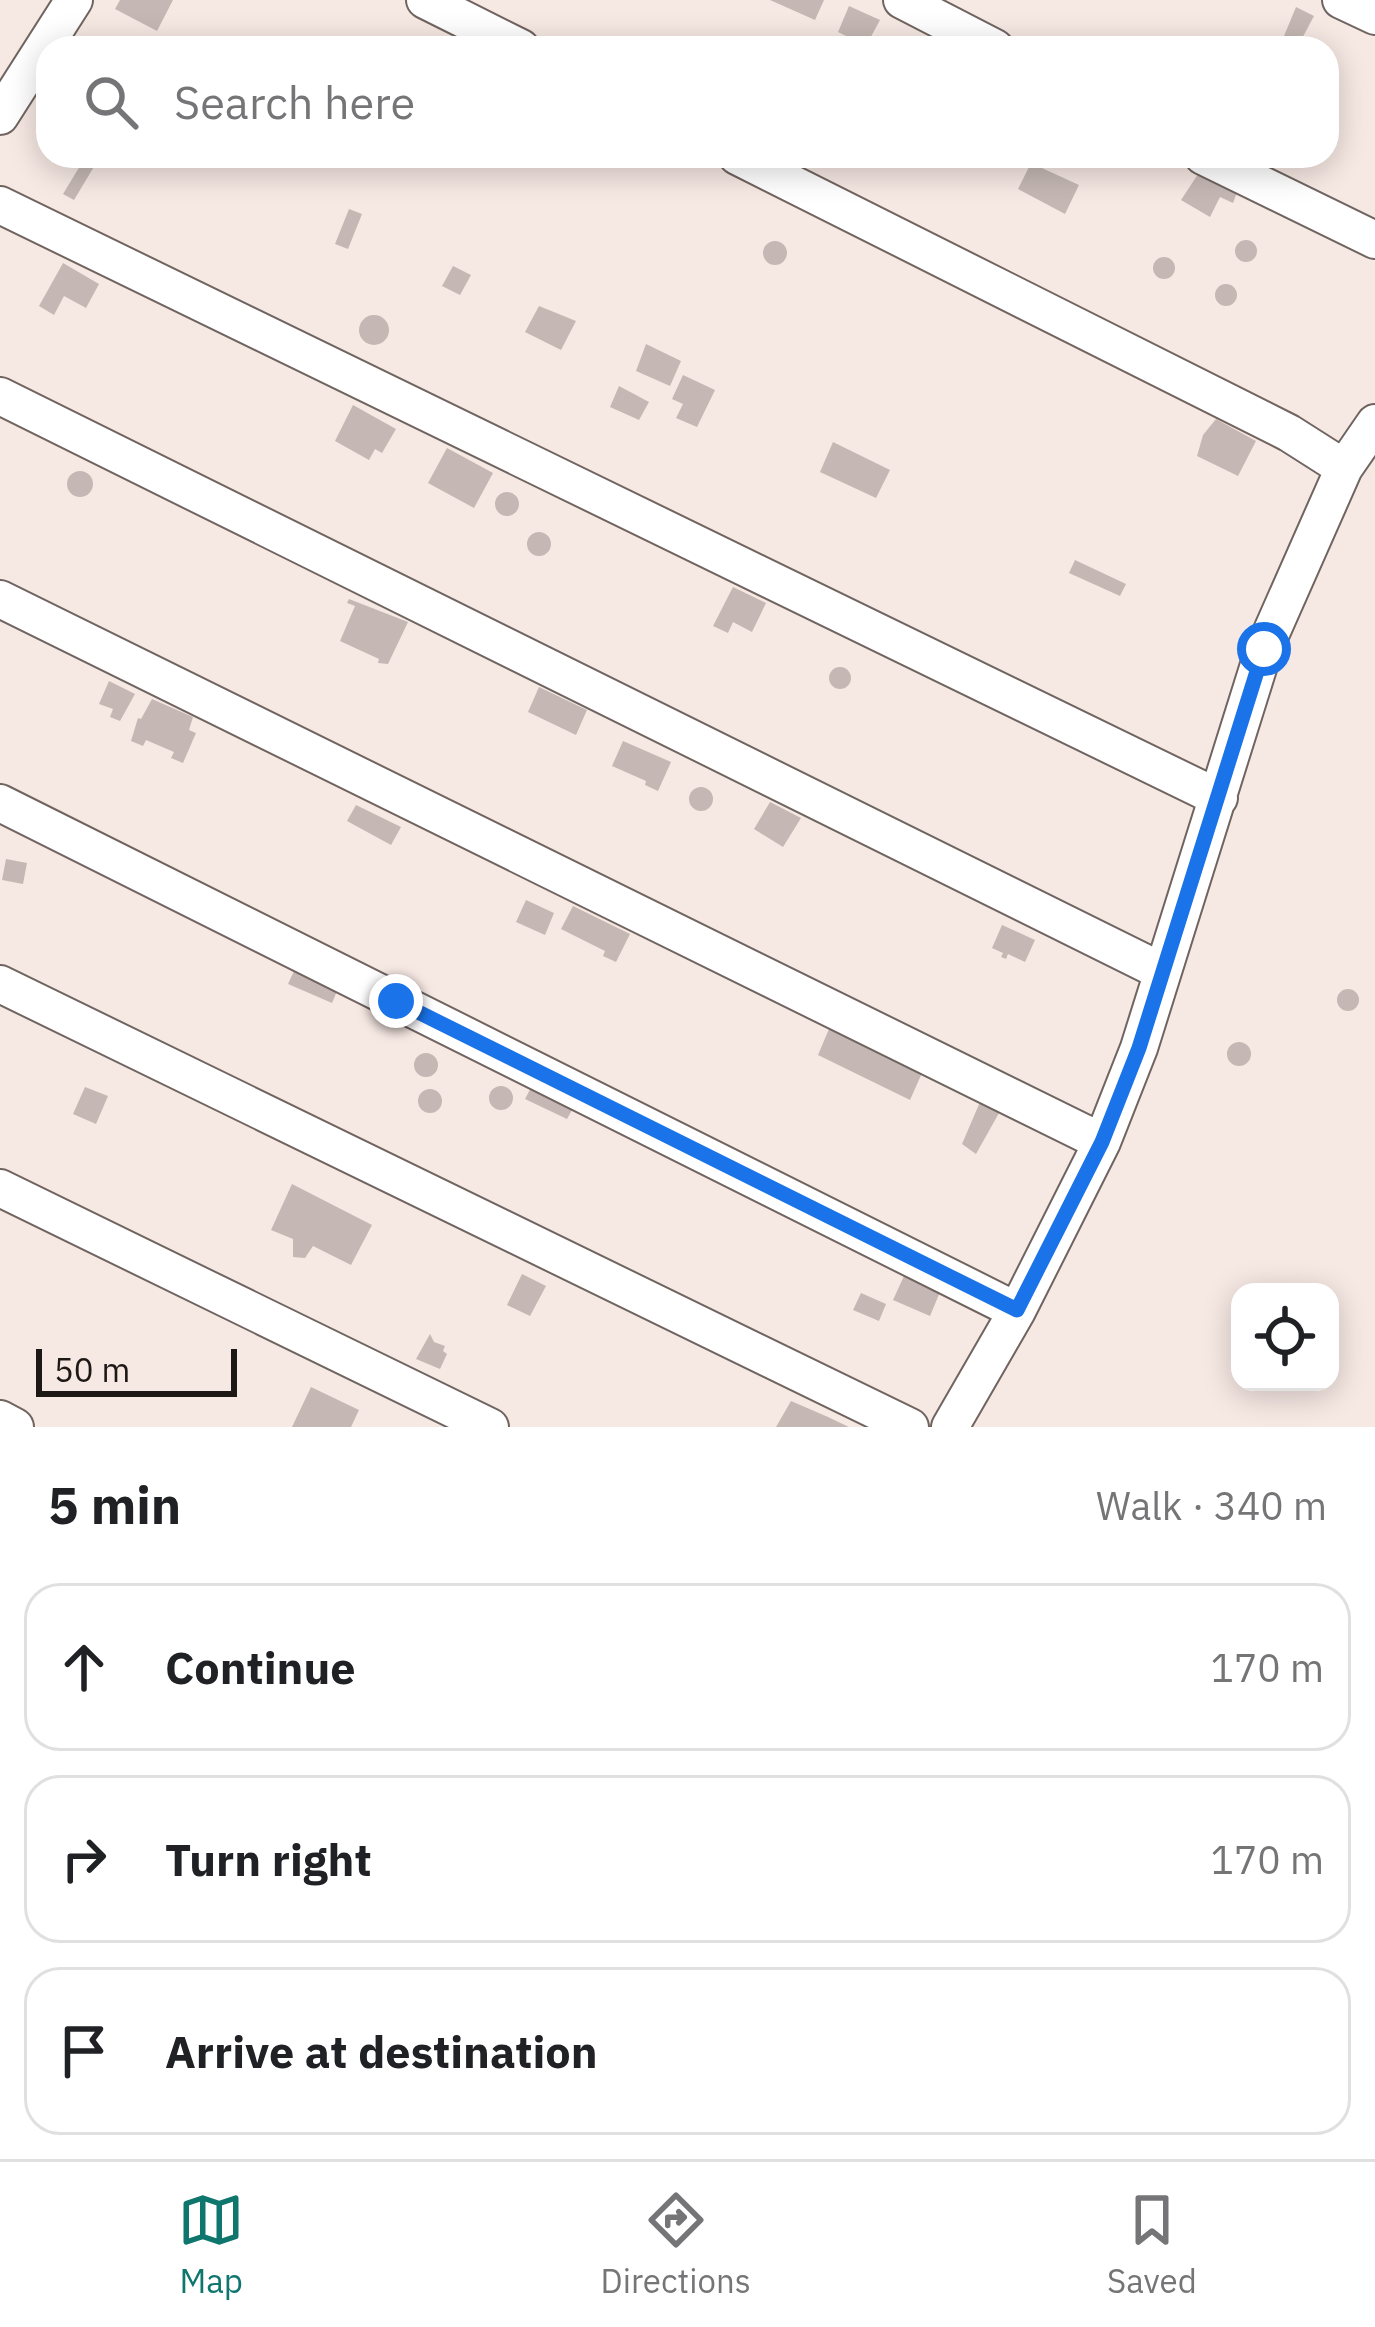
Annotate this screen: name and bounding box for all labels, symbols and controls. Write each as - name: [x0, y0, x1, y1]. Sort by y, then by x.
- search box: [36, 36, 1339, 168]
- icon: search: [78, 69, 144, 135]
- text: Search here: [174, 73, 415, 131]
- route start: [1237, 622, 1291, 676]
- route end: [369, 974, 423, 1028]
- map controls: [1231, 1283, 1339, 1391]
- button: locate: [1231, 1283, 1339, 1391]
- scale bar: [36, 1343, 237, 1396]
- text: 50 m: [54, 1348, 130, 1391]
- text: 5 min: [48, 1472, 181, 1538]
- text: Walk · 340 m: [1096, 1480, 1327, 1531]
- icon: ahead: [51, 1634, 117, 1700]
- text: Continue: [165, 1638, 356, 1696]
- text: 170 m: [1211, 1642, 1324, 1693]
- icon: right: [51, 1826, 117, 1892]
- text: Turn right: [165, 1830, 372, 1888]
- text: 170 m: [1211, 1834, 1324, 1885]
- icon: arrive: [51, 2018, 117, 2084]
- text: Arrive at destination: [165, 2022, 598, 2080]
- tab: Map: [178, 2187, 244, 2302]
- tab: Directions: [601, 2187, 751, 2302]
- tab: Saved: [1107, 2187, 1197, 2302]

